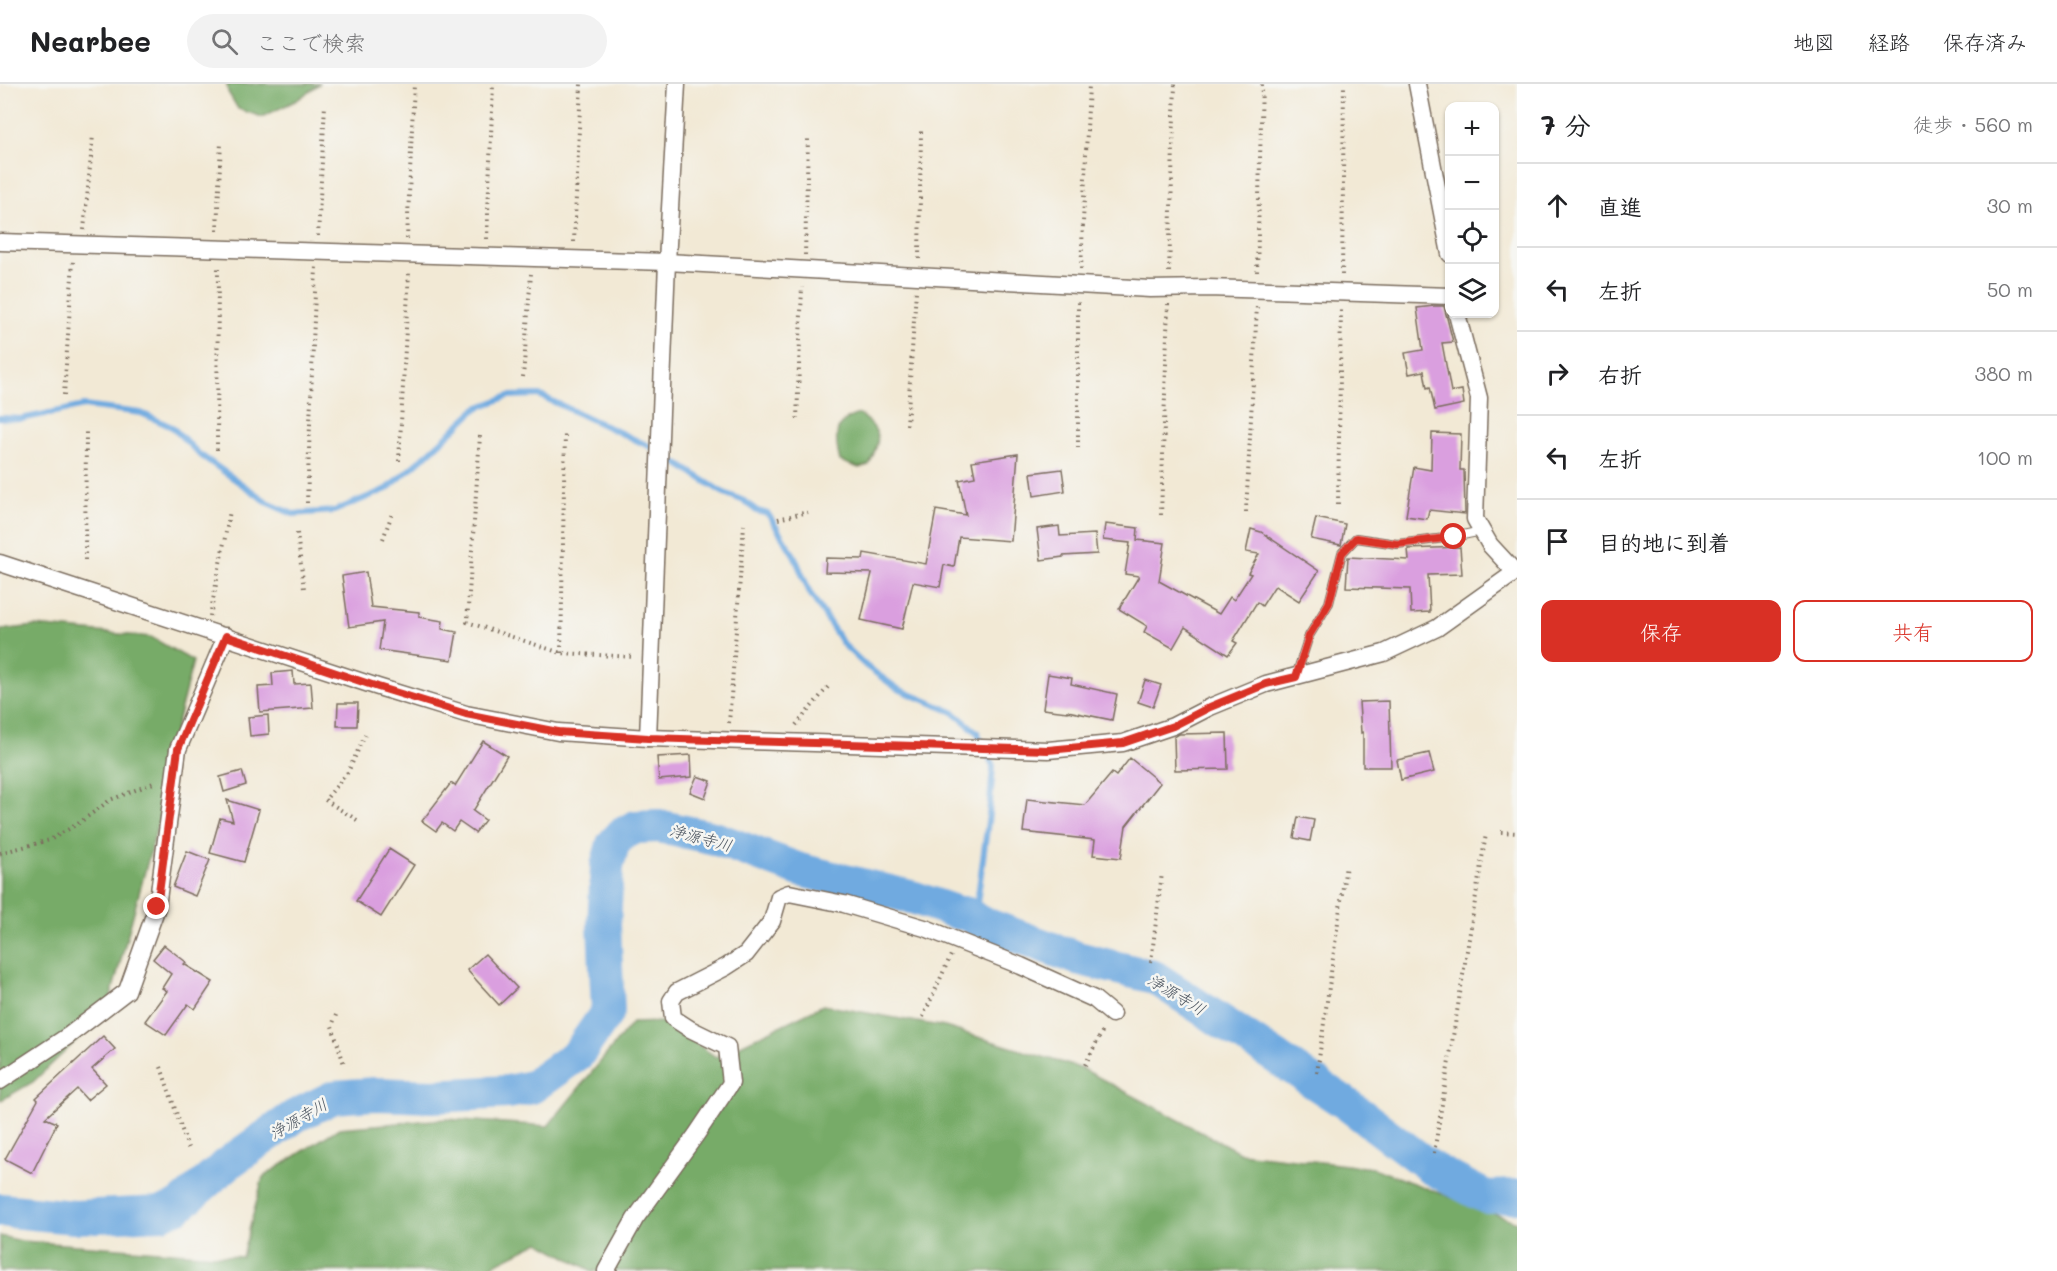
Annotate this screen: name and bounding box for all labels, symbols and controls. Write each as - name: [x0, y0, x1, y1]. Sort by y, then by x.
- search box: [187, 14, 607, 68]
- text: Nearbee: [30, 23, 151, 59]
- icon: search: [208, 25, 241, 58]
- text: ここで検索: [256, 28, 366, 57]
- text: 地図: [1793, 28, 1835, 55]
- text: 経路: [1868, 28, 1910, 55]
- text: 保存済み: [1943, 28, 2027, 55]
- map controls: [1445, 102, 1499, 318]
- button: +: [1445, 102, 1499, 156]
- text: 7 分: [1541, 108, 1591, 142]
- text: 徒歩 · 560 m: [1913, 111, 2033, 137]
- button: −: [1445, 156, 1499, 210]
- icon: ahead: [1541, 189, 1574, 222]
- text: 直進: [1598, 192, 1642, 221]
- text: 30 m: [1987, 192, 2033, 218]
- button: locate: [1445, 210, 1499, 264]
- button: layers: [1445, 264, 1499, 318]
- icon: left: [1541, 273, 1574, 306]
- text: 左折: [1598, 276, 1642, 305]
- text: 50 m: [1987, 276, 2033, 302]
- icon: right: [1541, 357, 1574, 390]
- text: 右折: [1598, 360, 1642, 389]
- text: 380 m: [1975, 360, 2033, 386]
- icon: left: [1541, 441, 1574, 474]
- text: 左折: [1598, 444, 1642, 473]
- text: 100 m: [1977, 444, 2033, 470]
- route start: [1440, 523, 1466, 549]
- icon: arrive: [1541, 525, 1574, 558]
- text: 目的地に到着: [1598, 528, 1730, 557]
- button: 保存: [1541, 600, 1781, 662]
- button: 共有: [1793, 600, 2033, 662]
- water label: 浄源寺川: [667, 819, 735, 855]
- route end: [143, 893, 169, 919]
- water label: 浄源寺川: [1144, 969, 1210, 1019]
- water label: 浄源寺川: [265, 1093, 331, 1143]

